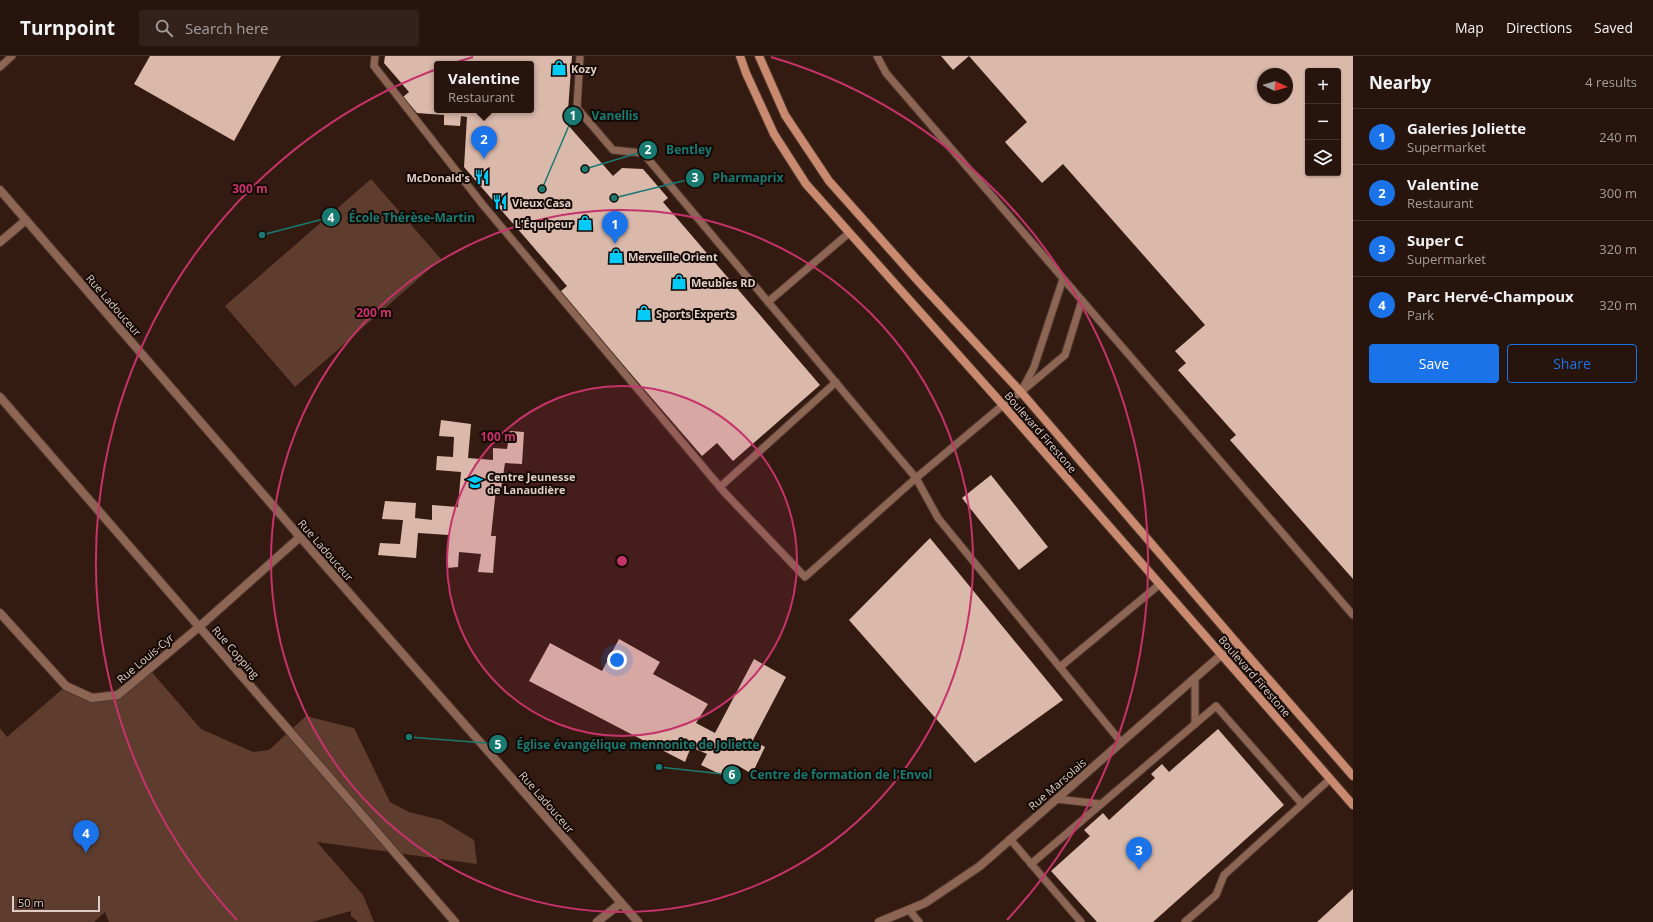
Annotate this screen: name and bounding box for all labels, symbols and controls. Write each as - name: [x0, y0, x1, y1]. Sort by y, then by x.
- search box: [139, 10, 419, 46]
- text: Turnpoint: [20, 15, 115, 41]
- icon: search: [153, 17, 175, 39]
- text: Search here: [185, 18, 269, 38]
- text: Map: [1455, 18, 1484, 37]
- text: Directions: [1506, 18, 1572, 37]
- text: Saved: [1594, 18, 1633, 37]
- shop icon: Kozy: [550, 59, 568, 77]
- popup: [434, 61, 534, 113]
- place label: Kozy: [571, 61, 597, 76]
- text: Valentine: [448, 68, 520, 88]
- north arrow: [1257, 68, 1293, 104]
- map controls: [1305, 68, 1341, 176]
- button: +: [1305, 68, 1341, 104]
- text: Nearby: [1369, 71, 1431, 94]
- text: 4 results: [1585, 73, 1637, 91]
- text: Restaurant: [448, 88, 515, 106]
- callout: Vanellis: [563, 104, 646, 128]
- button: −: [1305, 104, 1341, 140]
- text: 1: [570, 107, 576, 124]
- text: Vanellis: [592, 107, 639, 124]
- text: Galeries Joliette: [1407, 118, 1526, 138]
- pin: 2: [471, 126, 497, 159]
- text: 1: [1378, 128, 1386, 146]
- text: 240 m: [1599, 128, 1637, 146]
- callout: Bentley: [638, 138, 720, 162]
- text: Supermarket: [1407, 138, 1486, 156]
- button: layers: [1305, 140, 1341, 176]
- text: 2: [645, 141, 652, 158]
- text: Bentley: [666, 141, 712, 158]
- callout: Pharmaprix: [685, 166, 791, 190]
- restaurant icon: McDonald's: [473, 168, 491, 186]
- text: 3: [692, 169, 699, 186]
- text: Pharmaprix: [713, 169, 783, 186]
- place label: McDonald's: [406, 170, 471, 185]
- text: Valentine: [1407, 174, 1479, 194]
- text: 300 m: [232, 180, 268, 197]
- text: 2: [1378, 184, 1386, 202]
- text: 300 m: [1599, 184, 1637, 202]
- restaurant icon: Vieux Casa: [491, 193, 509, 211]
- text: Restaurant: [1407, 194, 1474, 212]
- place label: Vieux Casa: [512, 195, 571, 210]
- callout: École Thérèse-Martin: [321, 205, 484, 229]
- text: 4: [328, 209, 335, 226]
- text: École Thérèse-Martin: [349, 209, 475, 226]
- pin: 1: [602, 211, 628, 244]
- shop icon: L'Équipeur: [576, 214, 594, 232]
- place label: L'Équipeur: [514, 216, 573, 231]
- text: Super C: [1407, 230, 1464, 250]
- text: 3: [1378, 240, 1386, 258]
- text: 320 m: [1599, 240, 1637, 258]
- shop icon: Merveille Orient: [607, 247, 625, 265]
- place label: Merveille Orient: [628, 249, 718, 264]
- text: Supermarket: [1407, 250, 1486, 268]
- street label: Rue Ladouceur: [83, 271, 145, 339]
- shop icon: Meubles RD: [670, 273, 688, 291]
- place label: Meubles RD: [691, 275, 756, 290]
- text: Parc Hervé-Champoux: [1407, 286, 1574, 306]
- text: 4: [1378, 296, 1386, 314]
- text: 320 m: [1599, 296, 1637, 314]
- text: 200 m: [356, 304, 392, 321]
- shop icon: Sports Experts: [635, 304, 653, 322]
- place label: Sports Experts: [656, 306, 736, 321]
- text: Park: [1407, 306, 1434, 324]
- button: Save: [1369, 344, 1499, 383]
- button: Share: [1507, 344, 1637, 383]
- street label: Boulevard Firestone: [1002, 388, 1080, 476]
- text: 100 m: [480, 428, 516, 445]
- place label: Centre Jeunesse de Lanaudière: [487, 469, 576, 497]
- school or university icon: Centre Jeunesse de Lanaudière: [466, 473, 484, 491]
- street label: Rue Ladouceur: [295, 516, 357, 584]
- centre of rings: [615, 554, 629, 568]
- street label: Rue Copping: [209, 623, 263, 681]
- street label: Rue Louis-Cyr: [113, 629, 177, 686]
- street label: Boulevard Firestone: [1216, 632, 1294, 720]
- your location: [607, 650, 627, 670]
- callout: Église évangélique mennonite de Joliette: [488, 732, 767, 756]
- text: 5: [495, 736, 502, 753]
- text: Église évangélique mennonite de Joliette: [516, 736, 760, 753]
- street label: Rue Marsolais: [1025, 755, 1089, 813]
- callout: Centre de formation de l'Envol: [722, 763, 940, 787]
- text: 6: [729, 766, 736, 783]
- text: Centre de formation de l'Envol: [750, 766, 932, 783]
- street label: Rue Ladouceur: [516, 768, 578, 836]
- pin: 4: [73, 820, 99, 853]
- pin: 3: [1126, 837, 1152, 870]
- scale bar: [12, 894, 100, 913]
- text: 50 m: [18, 895, 44, 910]

